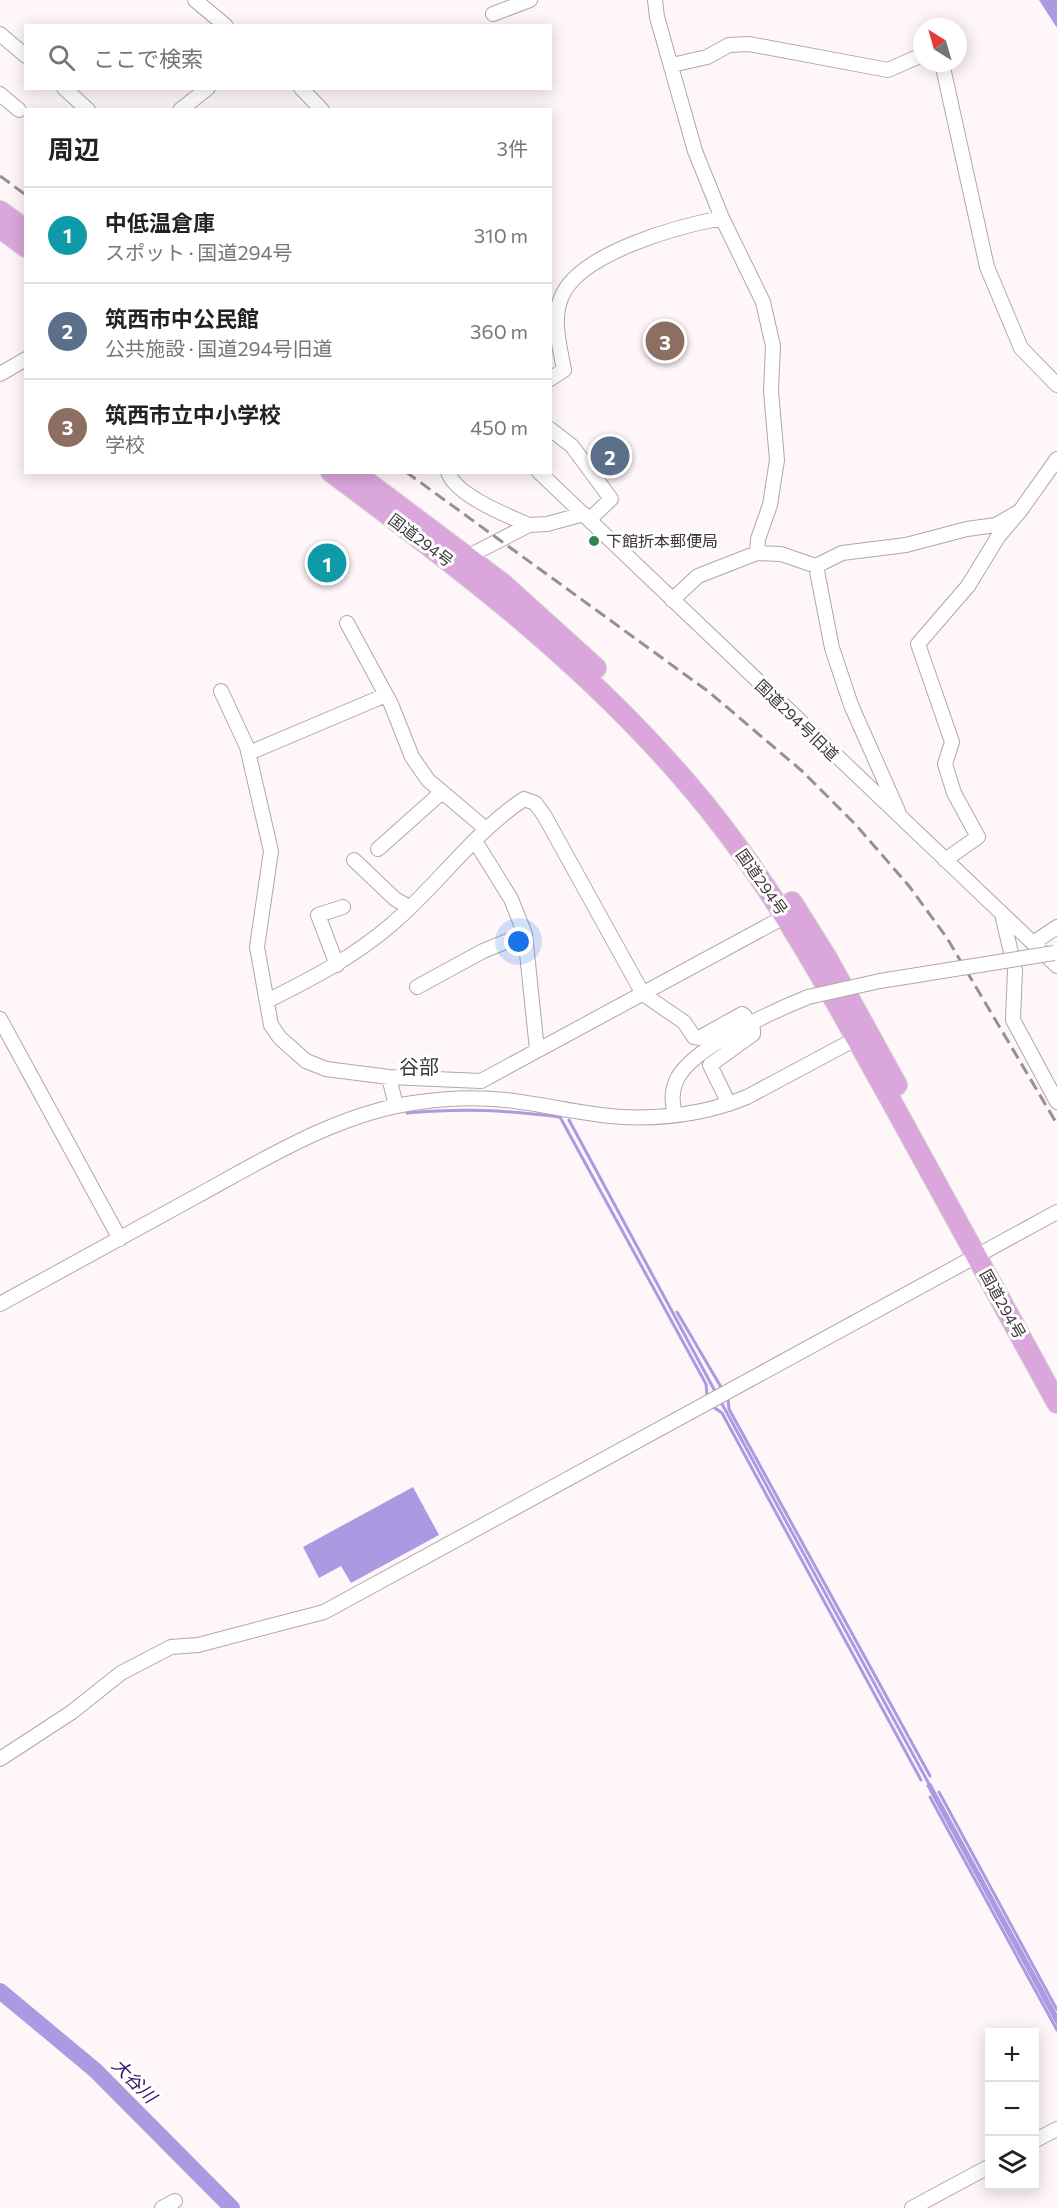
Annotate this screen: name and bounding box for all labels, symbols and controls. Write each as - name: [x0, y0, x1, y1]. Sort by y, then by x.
- north arrow: [913, 18, 967, 72]
- search box: [24, 24, 552, 90]
- icon: search: [45, 41, 78, 74]
- text: ここで検索: [93, 45, 203, 72]
- text: 周辺: [48, 133, 100, 164]
- text: 3件: [497, 136, 528, 160]
- text: 中低温倉庫: [105, 209, 215, 236]
- text: 1: [63, 223, 72, 247]
- text: 310 m: [474, 223, 528, 247]
- text: スポット · 国道294号: [105, 240, 293, 264]
- text: 筑西市中公民館: [105, 305, 259, 332]
- pin: 3: [646, 318, 684, 364]
- text: 2: [62, 319, 73, 343]
- text: 360 m: [470, 319, 528, 343]
- text: 公共施設 · 国道294号旧道: [105, 336, 333, 360]
- text: 筑西市立中小学校: [105, 401, 281, 428]
- text: 3: [62, 415, 73, 439]
- text: 450 m: [470, 415, 528, 439]
- text: 学校: [105, 432, 145, 456]
- pin: 2: [590, 434, 630, 478]
- street label: 国道294号: [385, 509, 457, 570]
- place label: 下館折本郵便局: [606, 531, 718, 550]
- marker: 下館折本郵便局: [587, 534, 601, 548]
- pin: 1: [308, 540, 346, 586]
- street label: 国道294号旧道: [752, 675, 843, 764]
- street label: 国道294号: [733, 845, 792, 918]
- your location: [504, 927, 533, 956]
- district label: 谷部: [399, 1054, 439, 1078]
- street label: 国道294号: [977, 1266, 1030, 1342]
- map controls: [985, 2028, 1039, 2190]
- button: +: [985, 2028, 1039, 2082]
- water label: 大谷川: [108, 2053, 163, 2109]
- button: −: [985, 2082, 1039, 2136]
- button: layers: [985, 2136, 1039, 2190]

